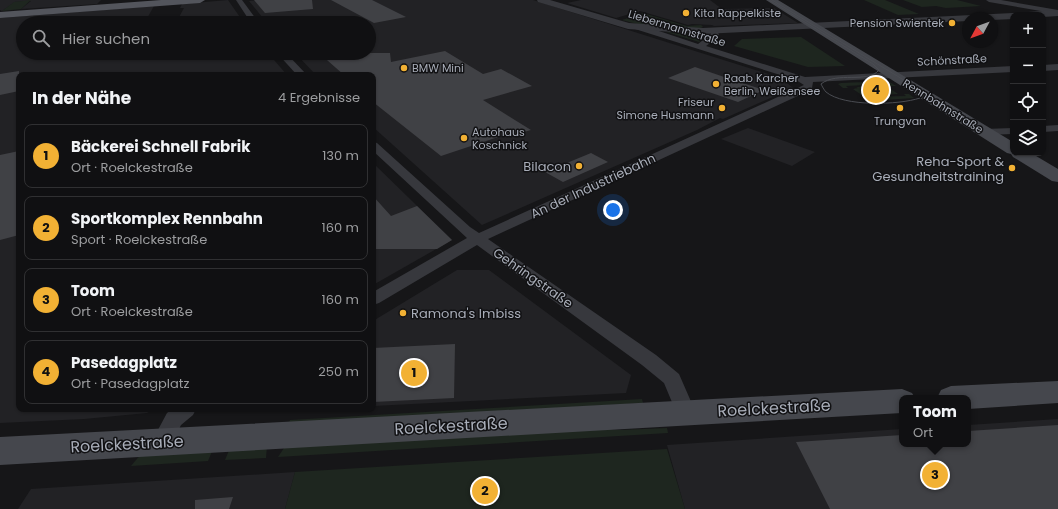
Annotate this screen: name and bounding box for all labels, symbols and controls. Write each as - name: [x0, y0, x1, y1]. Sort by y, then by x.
- place label: Kita Rappelkiste: [694, 5, 781, 21]
- street label: Liebermannstraße: [626, 6, 728, 50]
- marker: Kita Rappelkiste: [681, 8, 691, 18]
- north arrow: [962, 12, 998, 48]
- map controls: [1010, 12, 1046, 156]
- button: +: [1010, 12, 1046, 48]
- place label: Pension Swientek: [850, 15, 944, 31]
- search box: [16, 16, 376, 60]
- marker: Pension Swientek: [947, 18, 957, 28]
- icon: search: [30, 27, 52, 49]
- text: Hier suchen: [62, 28, 150, 49]
- button: −: [1010, 48, 1046, 84]
- street label: Schönstraße: [917, 50, 987, 70]
- place label: BMW Mini: [412, 60, 464, 76]
- marker: BMW Mini: [399, 63, 409, 73]
- place label: Raab Karcher Berlin, Weißensee: [724, 70, 820, 99]
- pin: 4: [863, 75, 889, 105]
- street label: Rennbahnstraße: [900, 75, 986, 137]
- marker: Raab Karcher Berlin, Weißensee: [711, 79, 721, 89]
- button: locate: [1010, 84, 1046, 120]
- text: In der Nähe: [32, 86, 131, 110]
- text: 4 Ergebnisse: [278, 88, 360, 107]
- place label: Friseur Simone Husmann: [616, 94, 714, 123]
- marker: Friseur Simone Husmann: [717, 103, 727, 113]
- marker: Trungvan: [895, 103, 905, 113]
- place label: Trungvan: [874, 113, 926, 129]
- button: layers: [1010, 120, 1046, 156]
- place label: Autohaus Koschnick: [472, 124, 528, 153]
- marker: Autohaus Koschnick: [459, 133, 469, 143]
- text: Bäckerei Schnell Fabrik: [71, 136, 250, 157]
- text: 1: [44, 146, 48, 165]
- text: 130 m: [322, 146, 359, 165]
- street label: An der Industriebahn: [527, 149, 659, 223]
- place label: Reha-Sport & Gesundheitstraining: [872, 152, 1004, 186]
- place label: Bilacon: [523, 157, 571, 176]
- text: Ort · Roelckestraße: [71, 158, 193, 177]
- marker: Bilacon: [574, 161, 584, 171]
- marker: Reha-Sport & Gesundheitstraining: [1007, 163, 1017, 173]
- your location: [603, 200, 623, 220]
- text: Sportkomplex Rennbahn: [71, 208, 263, 229]
- text: 2: [42, 218, 50, 237]
- text: 160 m: [322, 218, 359, 237]
- text: Sport · Roelckestraße: [71, 230, 207, 249]
- street label: Gehringstraße: [489, 243, 577, 313]
- text: Toom: [71, 280, 115, 301]
- text: 3: [42, 290, 50, 309]
- text: 160 m: [322, 290, 359, 309]
- text: Ort · Roelckestraße: [71, 302, 193, 321]
- place label: Ramona's Imbiss: [411, 304, 521, 323]
- marker: Ramona's Imbiss: [398, 308, 408, 318]
- text: Pasedagplatz: [71, 352, 177, 373]
- pin: 1: [401, 358, 427, 388]
- text: 4: [42, 362, 50, 381]
- text: 250 m: [318, 362, 359, 381]
- text: Ort · Pasedagplatz: [71, 374, 189, 393]
- street label: Roelckestraße: [717, 394, 831, 422]
- popup: [899, 395, 971, 447]
- text: Toom: [913, 401, 957, 422]
- street label: Roelckestraße: [394, 412, 508, 440]
- text: Ort: [913, 423, 933, 442]
- street label: Roelckestraße: [70, 430, 184, 458]
- pin: 3: [922, 460, 948, 490]
- pin: 2: [472, 476, 498, 506]

